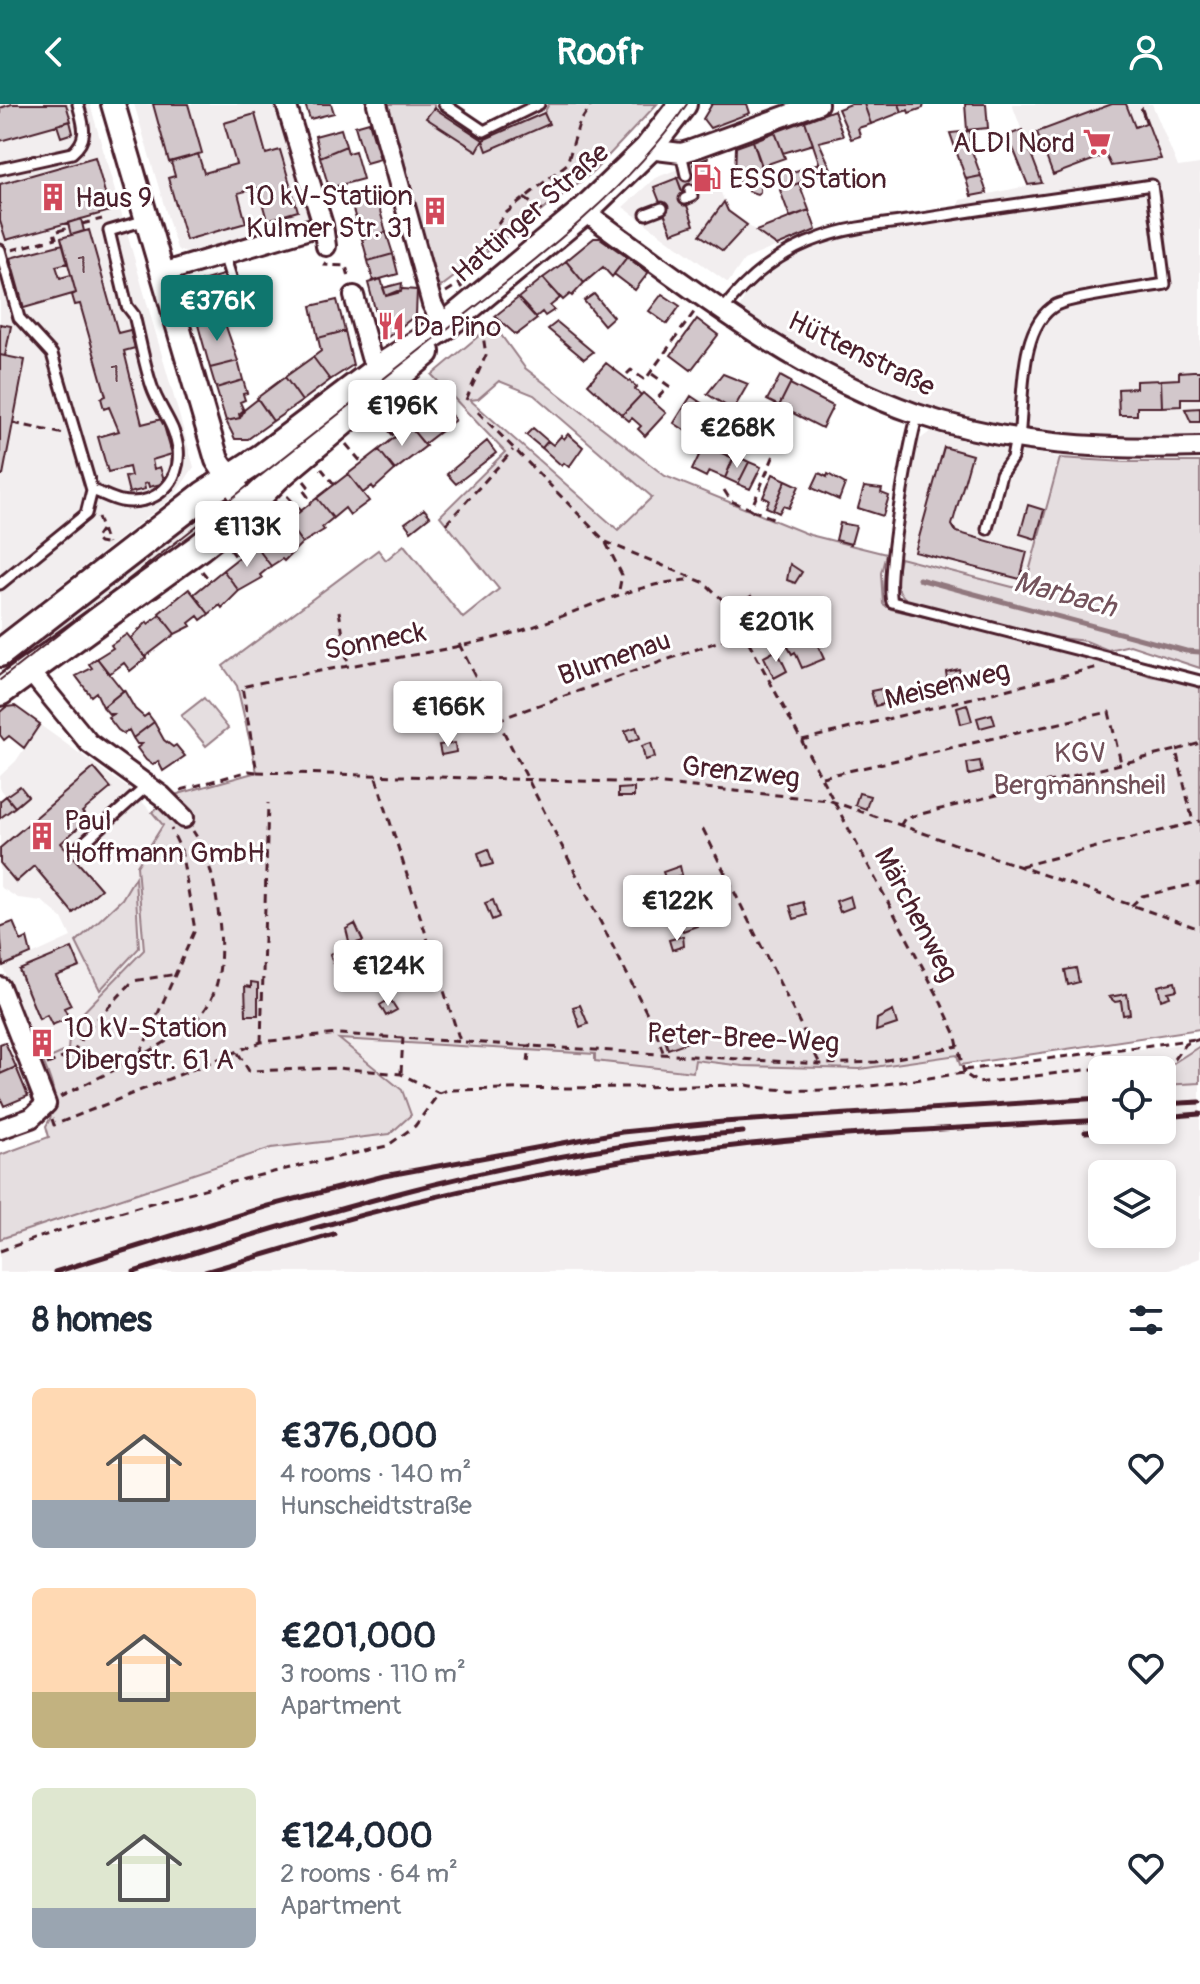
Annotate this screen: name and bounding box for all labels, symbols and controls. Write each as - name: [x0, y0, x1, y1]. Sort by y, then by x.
- icon: back: [32, 30, 76, 74]
- text: Roofr: [557, 30, 643, 75]
- icon: person: [1124, 30, 1168, 74]
- place label: ALDI Nord: [952, 126, 1075, 161]
- supermarket icon: ALDI Nord: [1082, 127, 1112, 157]
- street label: Hattinger Straße: [445, 135, 617, 291]
- place label: ESSO Station: [729, 162, 887, 197]
- fuel station icon: ESSO Station: [692, 163, 722, 193]
- place label: 10 kV-Statiion Kulmer Str. 31: [245, 179, 413, 246]
- place label: Haus 9: [75, 181, 152, 216]
- building icon: Haus 9: [38, 182, 68, 212]
- building icon: 10 kV-Statiion Kulmer Str. 31: [420, 196, 450, 226]
- house number: 1: [77, 251, 87, 280]
- pin: €376K: [161, 275, 273, 343]
- text: €376K: [179, 285, 255, 317]
- street label: Hüttenstraße: [782, 304, 941, 405]
- place label: Da Pino: [413, 310, 501, 345]
- restaurant icon: Da Pino: [376, 311, 406, 341]
- house number: 1: [110, 360, 120, 389]
- pin: €196K: [346, 380, 458, 448]
- text: €196K: [366, 390, 438, 422]
- pin: €268K: [681, 402, 793, 470]
- text: €268K: [699, 412, 775, 444]
- pin: €113K: [191, 501, 303, 569]
- text: €113K: [213, 511, 281, 543]
- water label: Marbach: [1010, 563, 1122, 626]
- pin: €201K: [720, 596, 832, 664]
- text: €201K: [738, 606, 814, 638]
- street label: Sonneck: [322, 614, 429, 668]
- street label: Blumenau: [554, 623, 675, 694]
- street label: Meisenweg: [881, 653, 1013, 718]
- pin: €166K: [392, 681, 504, 749]
- text: €166K: [411, 691, 485, 723]
- park label: KGV Bergmannsheil: [993, 736, 1167, 803]
- street label: Grenzweg: [680, 749, 802, 796]
- place label: Paul Hoffmann GmbH: [64, 804, 265, 871]
- building icon: Paul Hoffmann GmbH: [27, 821, 57, 851]
- street label: Märchenweg: [866, 842, 966, 988]
- pin: €122K: [621, 875, 733, 943]
- text: €122K: [641, 885, 713, 917]
- pin: €124K: [332, 940, 444, 1008]
- text: €124K: [352, 950, 424, 982]
- place label: 10 kV-Station Dibergstr. 61 A: [64, 1011, 234, 1078]
- street label: Peter-Bree-Weg: [646, 1016, 840, 1061]
- building icon: 10 kV-Station Dibergstr. 61 A: [27, 1028, 57, 1058]
- map controls: [1088, 1056, 1176, 1248]
- button: locate: [1088, 1056, 1176, 1144]
- button: layers: [1088, 1160, 1176, 1248]
- icon: filters: [1124, 1298, 1168, 1342]
- text: 8 homes: [32, 1299, 152, 1342]
- text: €376,000: [280, 1415, 438, 1458]
- icon: home: [96, 1420, 192, 1516]
- icon: heart: [1124, 1446, 1168, 1490]
- text: 4 rooms · 140 m²: [280, 1458, 471, 1490]
- text: Hunscheidtstraße: [280, 1490, 472, 1522]
- text: €201,000: [280, 1615, 436, 1658]
- icon: home: [96, 1620, 192, 1716]
- icon: heart: [1124, 1646, 1168, 1690]
- text: 3 rooms · 110 m²: [280, 1658, 466, 1690]
- text: Apartment: [280, 1690, 401, 1722]
- text: €124,000: [280, 1815, 433, 1858]
- icon: home: [96, 1820, 192, 1916]
- icon: heart: [1124, 1846, 1168, 1890]
- text: 2 rooms · 64 m²: [280, 1858, 458, 1890]
- text: Apartment: [280, 1890, 401, 1922]

